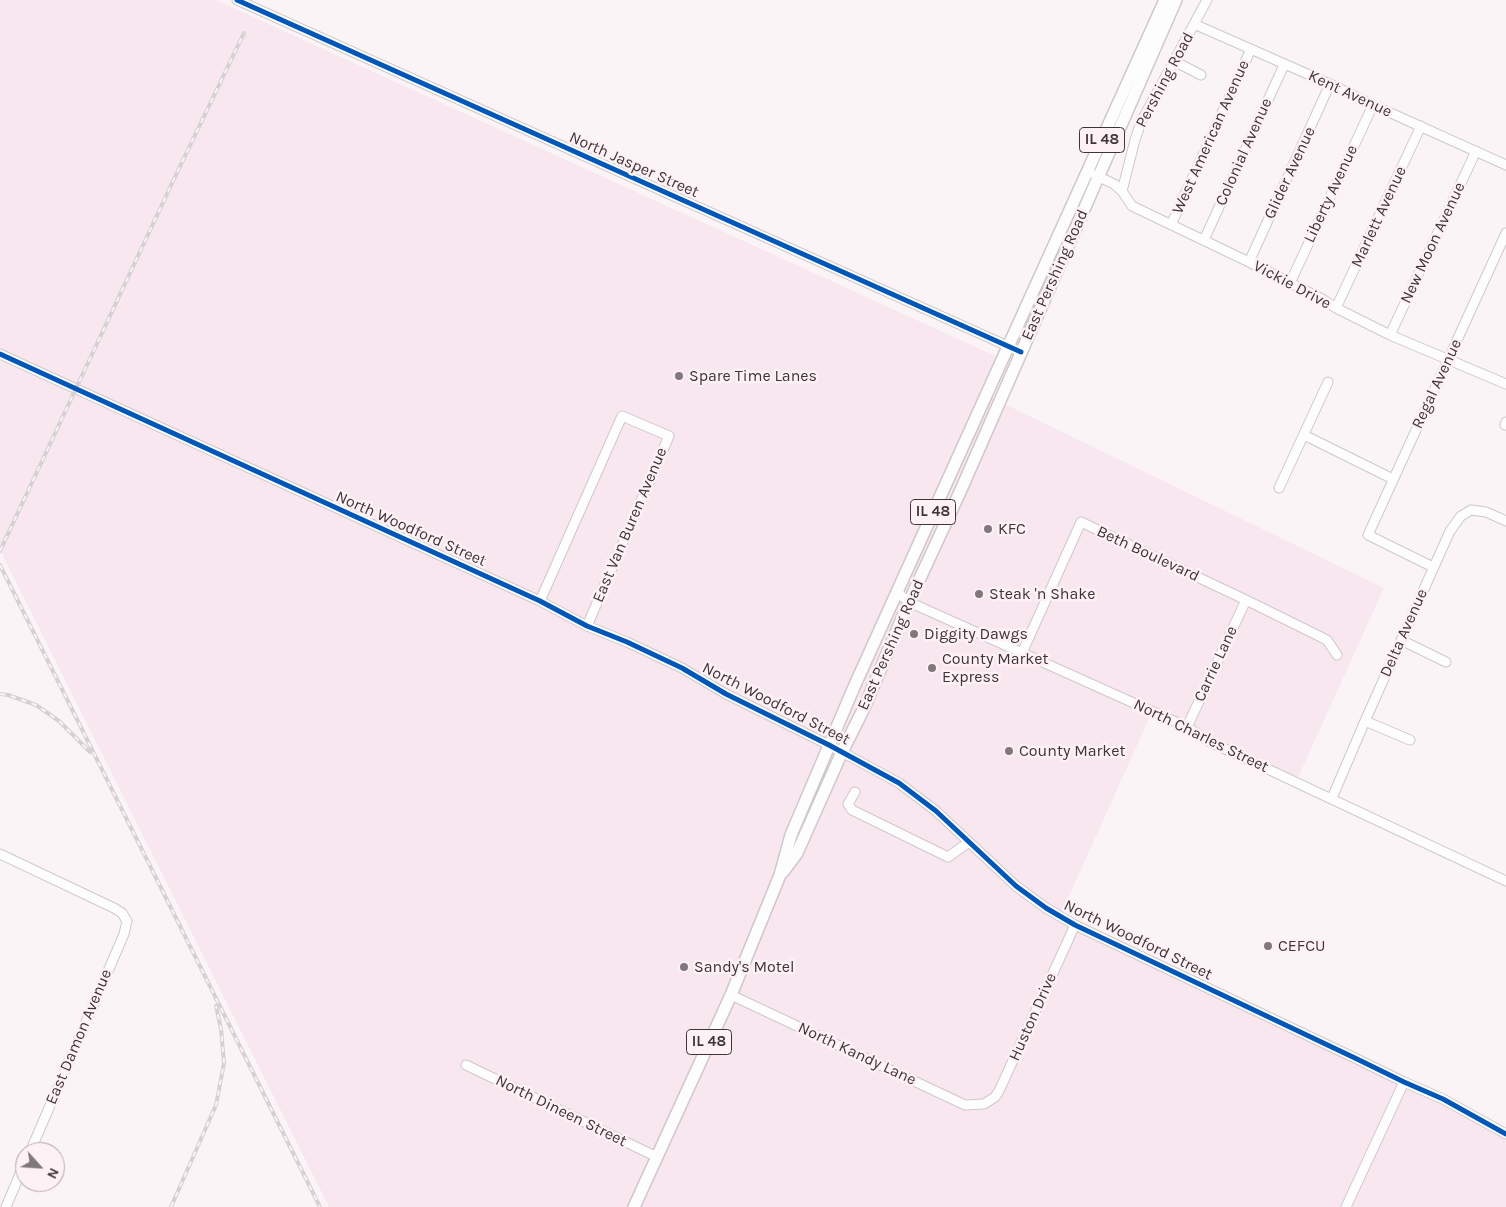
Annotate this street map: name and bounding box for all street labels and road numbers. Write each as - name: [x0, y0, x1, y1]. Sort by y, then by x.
- street label: Pershing Road: [1132, 29, 1198, 131]
- street label: West American Avenue: [1168, 57, 1254, 217]
- street label: Kent Avenue: [1305, 66, 1395, 122]
- street label: Colonial Avenue: [1212, 95, 1276, 209]
- street label: Glider Avenue: [1260, 124, 1320, 222]
- street label: North Jasper Street: [566, 128, 702, 202]
- road number: IL 48: [1080, 128, 1124, 152]
- street label: Liberty Avenue: [1300, 142, 1362, 246]
- street label: Marlett Avenue: [1347, 163, 1411, 271]
- street label: New Moon Avenue: [1396, 179, 1470, 307]
- street label: East Pershing Road: [1018, 207, 1092, 343]
- street label: Vickie Drive: [1250, 257, 1334, 313]
- street label: Regal Avenue: [1408, 336, 1466, 432]
- street label: East Van Buren Avenue: [589, 445, 671, 605]
- street label: North Woodford Street: [333, 487, 489, 571]
- road number: IL 48: [910, 500, 956, 524]
- street label: Beth Boulevard: [1094, 522, 1202, 586]
- street label: East Pershing Road: [854, 577, 928, 713]
- street label: Delta Avenue: [1376, 586, 1432, 680]
- street label: Carrie Lane: [1190, 623, 1242, 705]
- street label: North Woodford Street: [699, 658, 853, 750]
- street label: North Charles Street: [1130, 695, 1272, 777]
- street label: North Woodford Street: [1061, 896, 1215, 984]
- street label: East Damon Avenue: [42, 966, 116, 1108]
- street label: Huston Drive: [1005, 970, 1061, 1064]
- street label: North Kandy Lane: [795, 1018, 919, 1090]
- road number: IL 48: [686, 1030, 732, 1054]
- street label: North Dineen Street: [492, 1071, 630, 1151]

